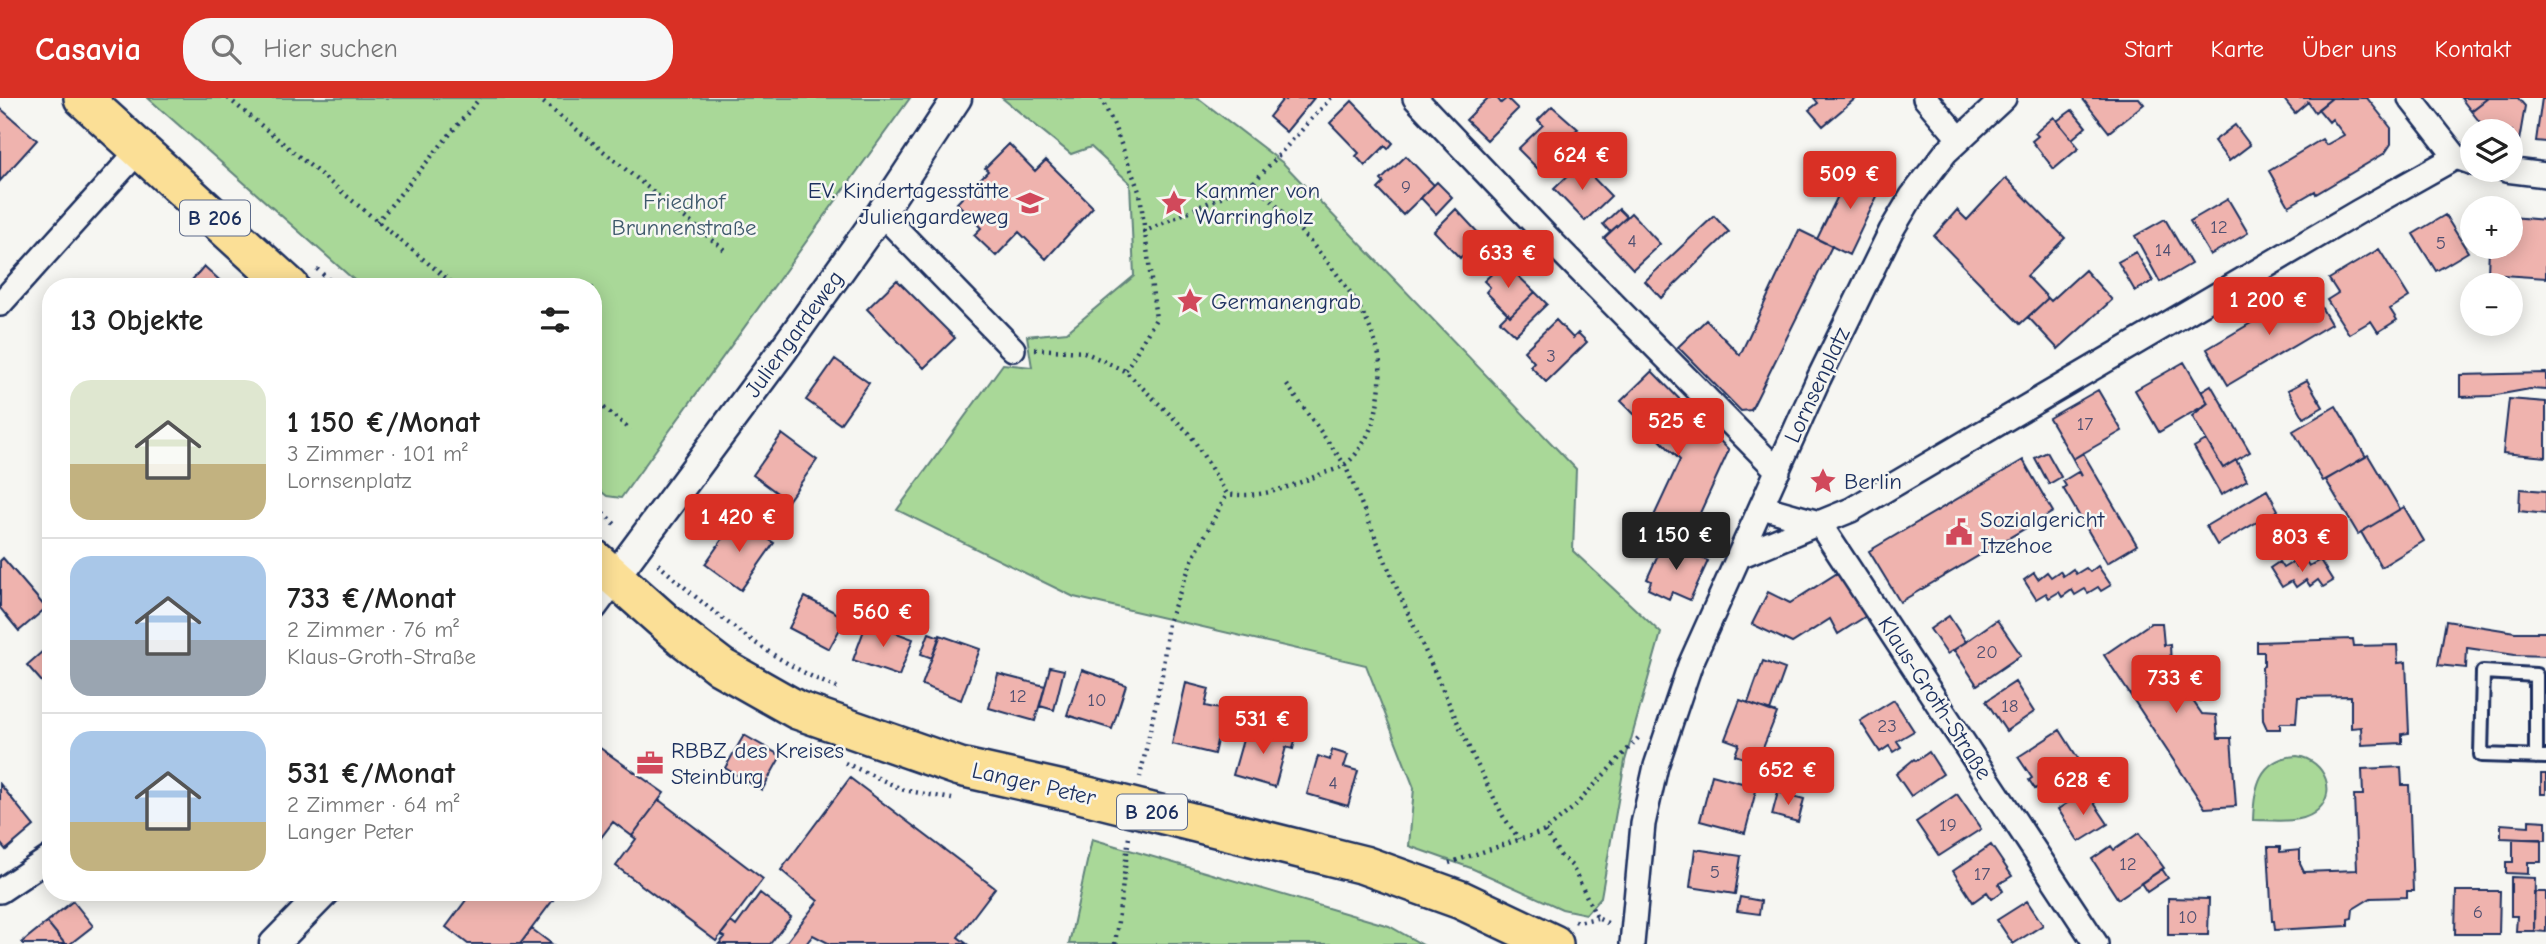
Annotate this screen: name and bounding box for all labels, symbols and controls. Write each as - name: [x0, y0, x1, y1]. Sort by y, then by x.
- search box: [183, 18, 673, 81]
- text: Casavia: [35, 30, 141, 68]
- icon: search: [207, 30, 245, 68]
- text: Hier suchen: [263, 34, 398, 64]
- text: Start: [2124, 35, 2172, 63]
- text: Karte: [2210, 35, 2264, 63]
- text: Über uns: [2302, 35, 2397, 63]
- text: Kontakt: [2435, 35, 2511, 63]
- map controls: [2460, 119, 2523, 336]
- button: layers: [2460, 119, 2523, 182]
- pin: 624 €: [1533, 132, 1631, 192]
- text: 624 €: [1553, 141, 1611, 168]
- pin: 509 €: [1801, 152, 1899, 211]
- text: 509 €: [1819, 160, 1881, 187]
- house number: 9: [1401, 176, 1411, 198]
- place label: EV. Kindertagesstätte Juliengardeweg: [808, 177, 1009, 230]
- place label: Kammer von Warringholz: [1195, 177, 1320, 230]
- park label: Friedhof Brunnenstraße: [611, 188, 757, 241]
- school or university icon: EV. Kindertagesstätte Juliengardeweg: [1015, 188, 1045, 218]
- place icon: Kammer von Warringholz: [1159, 188, 1189, 218]
- button: +: [2460, 196, 2523, 259]
- road number: B 206: [180, 200, 250, 236]
- house number: 12: [2210, 216, 2228, 238]
- pin: 633 €: [1459, 230, 1557, 290]
- house number: 4: [1627, 230, 1637, 252]
- house number: 5: [2436, 232, 2446, 254]
- text: 633 €: [1479, 239, 1537, 266]
- house number: 14: [2155, 239, 2171, 261]
- street label: Juliengardeweg: [739, 265, 849, 403]
- button: −: [2460, 273, 2523, 336]
- pin: 1 200 €: [2204, 278, 2334, 337]
- place icon: Germanengrab: [1175, 286, 1205, 316]
- text: 1 200 €: [2229, 286, 2309, 313]
- place label: Germanengrab: [1211, 288, 1361, 315]
- icon: filters: [536, 301, 574, 339]
- text: 13 Objekte: [70, 303, 203, 338]
- street label: Lornsenplatz: [1778, 323, 1856, 447]
- house number: 3: [1546, 345, 1556, 367]
- pin: 525 €: [1629, 398, 1727, 458]
- text: 1 150 €/Monat: [287, 405, 480, 440]
- text: 525 €: [1648, 407, 1708, 434]
- icon: home: [126, 408, 210, 492]
- house number: 17: [2077, 413, 2093, 435]
- text: 3 Zimmer · 101 m²: [287, 440, 468, 467]
- place icon: Berlin: [1808, 466, 1838, 496]
- text: Lornsenplatz: [287, 467, 412, 494]
- place label: Berlin: [1844, 468, 1902, 495]
- pin: 1 420 €: [674, 494, 804, 554]
- text: 1 420 €: [701, 503, 777, 530]
- place label: Sozialgericht Itzehoe: [1980, 506, 2106, 559]
- pin: 1 150 €: [1611, 512, 1741, 572]
- pin: 803 €: [2253, 514, 2351, 574]
- public building icon: Sozialgericht Itzehoe: [1944, 517, 1974, 547]
- text: 1 150 €: [1638, 521, 1714, 548]
- text: 803 €: [2272, 523, 2332, 550]
- text: 733 €/Monat: [287, 581, 456, 616]
- icon: home: [126, 584, 210, 668]
- pin: 560 €: [834, 589, 932, 649]
- text: 560 €: [852, 598, 914, 625]
- street label: Klaus-Groth-Straße: [1872, 611, 1998, 785]
- text: 2 Zimmer · 76 m²: [287, 616, 459, 643]
- house number: 20: [1976, 641, 1998, 663]
- text: Klaus-Groth-Straße: [287, 643, 476, 670]
- pin: 733 €: [2127, 656, 2225, 715]
- text: 733 €: [2147, 664, 2205, 691]
- house number: 12: [1009, 685, 1027, 707]
- house number: 10: [1087, 689, 1107, 711]
- house number: 18: [2001, 695, 2019, 717]
- pin: 531 €: [1214, 696, 1312, 756]
- text: 531 €: [1235, 705, 1291, 732]
- house number: 23: [1877, 715, 1897, 737]
- place label: RBBZ des Kreises Steinburg: [671, 737, 844, 790]
- office icon: RBBZ des Kreises Steinburg: [635, 748, 665, 778]
- pin: 652 €: [1739, 748, 1837, 807]
- text: 531 €/Monat: [287, 756, 455, 791]
- text: 652 €: [1758, 756, 1818, 783]
- street label: Langer Peter: [969, 757, 1099, 812]
- pin: 628 €: [2034, 758, 2132, 817]
- icon: home: [126, 759, 210, 843]
- text: 628 €: [2053, 766, 2113, 793]
- house number: 4: [1328, 772, 1338, 794]
- text: 2 Zimmer · 64 m²: [287, 791, 459, 818]
- road number: B 206: [1117, 794, 1187, 830]
- house number: 19: [1939, 814, 1957, 836]
- text: Langer Peter: [287, 818, 413, 845]
- house number: 12: [2119, 853, 2137, 875]
- house number: 5: [1710, 861, 1720, 883]
- house number: 17: [1974, 863, 1990, 885]
- house number: 6: [2473, 901, 2483, 923]
- house number: 10: [2178, 906, 2198, 928]

